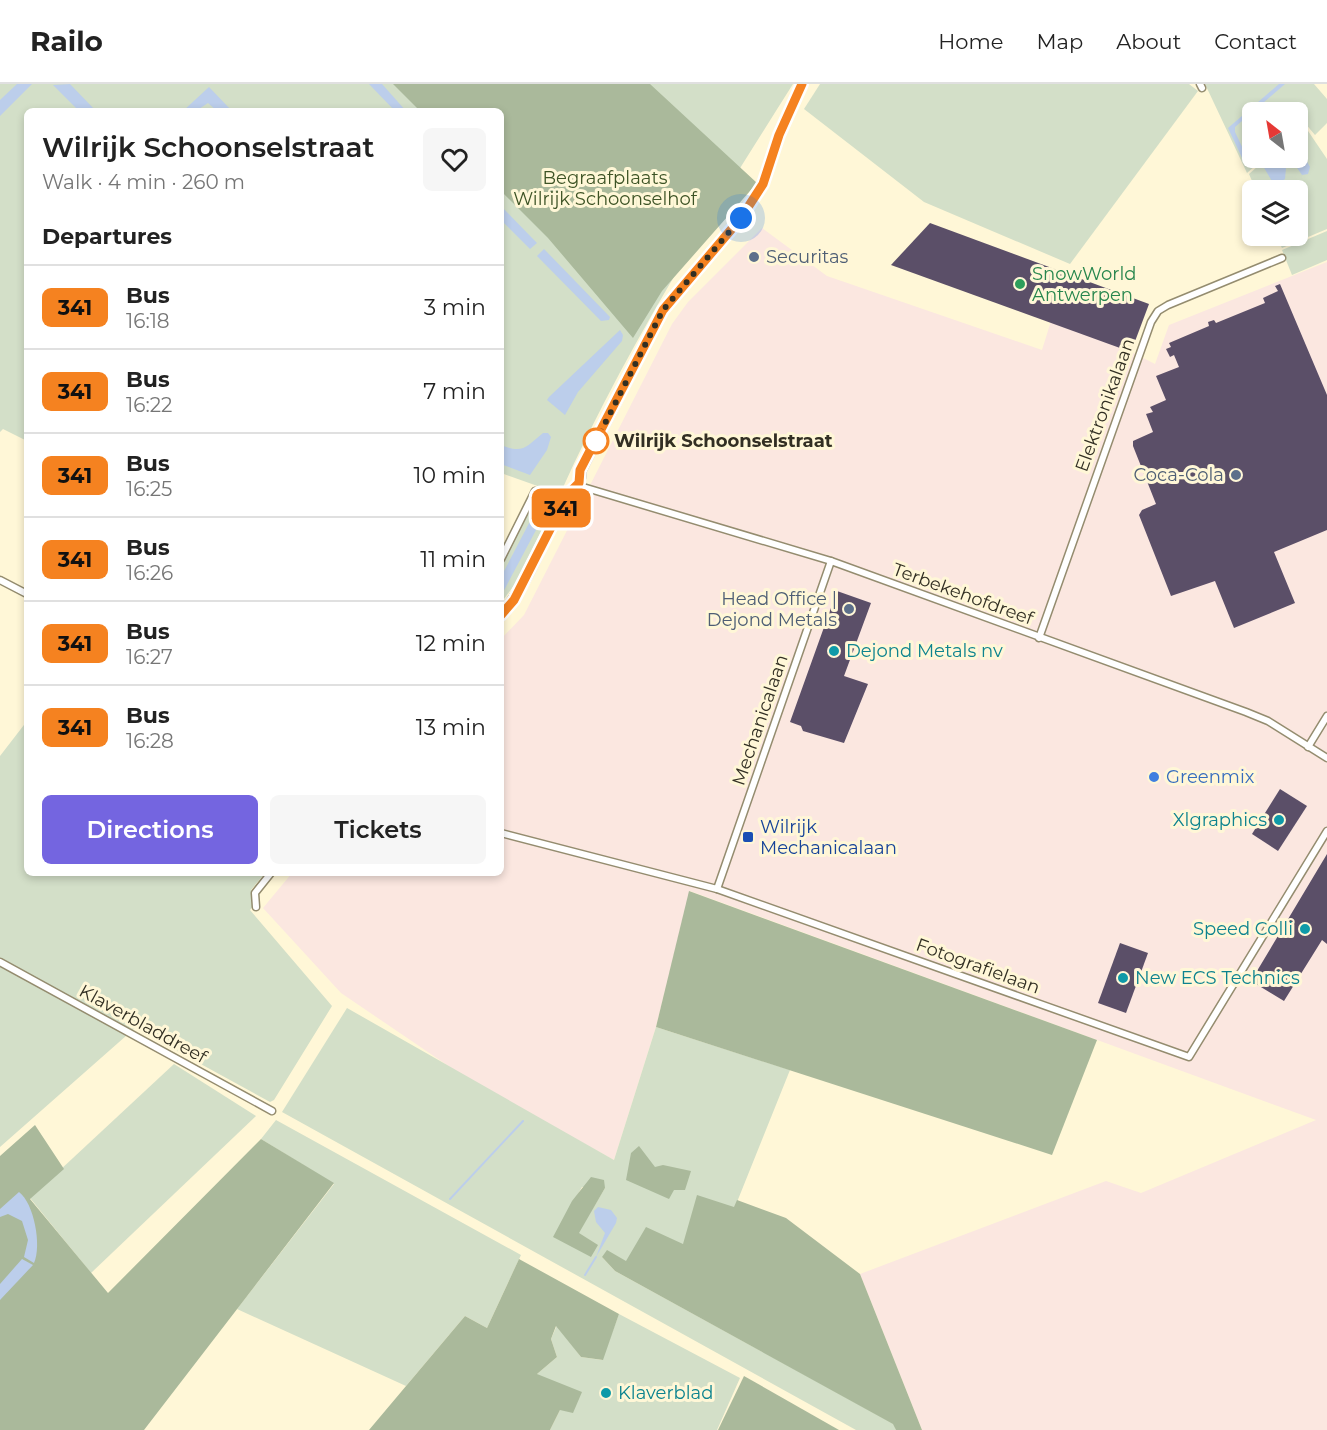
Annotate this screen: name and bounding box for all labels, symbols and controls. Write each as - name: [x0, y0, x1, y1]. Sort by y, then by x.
- text: Railo: [30, 24, 103, 58]
- text: Home: [938, 29, 1003, 54]
- text: Map: [1036, 29, 1083, 54]
- text: About: [1116, 29, 1181, 54]
- text: Contact: [1214, 29, 1297, 54]
- north arrow: [1242, 102, 1308, 168]
- map controls: [1242, 102, 1308, 246]
- button: heart: [423, 128, 486, 191]
- text: Wilrijk Schoonselstraat: [42, 130, 374, 164]
- park label: Begraafplaats Wilrijk Schoonselhof: [513, 167, 698, 210]
- text: Walk · 4 min · 260 m: [42, 170, 245, 194]
- button: layers: [1242, 180, 1308, 246]
- your location: [726, 203, 756, 233]
- text: Departures: [42, 223, 172, 250]
- place label: Securitas: [766, 246, 849, 268]
- marker: Securitas: [747, 250, 761, 264]
- place label: SnowWorld Antwerpen: [1032, 263, 1137, 306]
- marker: SnowWorld Antwerpen: [1013, 277, 1027, 291]
- text: Bus: [126, 282, 170, 309]
- text: 3 min: [424, 294, 486, 321]
- text: 341: [58, 295, 92, 320]
- text: 16:18: [126, 309, 170, 333]
- street label: Elektronikalaan: [1071, 335, 1139, 475]
- text: Bus: [126, 366, 170, 393]
- text: 7 min: [423, 378, 486, 405]
- text: 341: [58, 379, 92, 404]
- text: 16:22: [126, 393, 172, 417]
- marker: Wilrijk Schoonselstraat: [583, 428, 609, 454]
- place label: Wilrijk Schoonselstraat: [614, 430, 833, 452]
- text: Bus: [126, 450, 170, 477]
- text: 10 min: [414, 462, 486, 489]
- text: 341: [58, 463, 92, 488]
- place label: Coca-Cola: [1133, 464, 1224, 486]
- marker: Coca-Cola: [1229, 468, 1243, 482]
- text: 16:25: [126, 477, 172, 501]
- line badge: 341: [526, 488, 596, 528]
- text: 341: [544, 496, 578, 521]
- text: Bus: [126, 534, 170, 561]
- text: 11 min: [420, 546, 486, 573]
- text: 341: [58, 547, 92, 572]
- street label: Terbekehofdreef: [890, 558, 1037, 630]
- text: 16:26: [126, 561, 173, 585]
- place label: Head Office | Dejond Metals: [707, 588, 837, 631]
- marker: Head Office | Dejond Metals: [842, 602, 856, 616]
- text: Bus: [126, 618, 170, 645]
- text: 12 min: [416, 630, 486, 657]
- text: 341: [58, 631, 92, 656]
- place label: Dejond Metals nv: [846, 640, 1003, 662]
- marker: Dejond Metals nv: [827, 644, 841, 658]
- text: 16:27: [126, 645, 173, 669]
- street label: Mechanicalaan: [727, 652, 793, 788]
- text: Bus: [126, 702, 170, 729]
- text: 13 min: [416, 714, 486, 741]
- text: 341: [58, 715, 92, 740]
- text: 16:28: [126, 729, 174, 753]
- place label: Greenmix: [1166, 766, 1255, 788]
- marker: Greenmix: [1147, 770, 1161, 784]
- button: Directions: [42, 795, 258, 864]
- button: Tickets: [270, 795, 486, 864]
- place label: Xlgraphics: [1173, 809, 1267, 831]
- marker: Xlgraphics: [1272, 813, 1286, 827]
- place label: Wilrijk Mechanicalaan: [760, 816, 897, 859]
- marker: Wilrijk Mechanicalaan: [741, 830, 755, 844]
- place label: Speed Colli: [1193, 918, 1293, 940]
- marker: Speed Colli: [1298, 922, 1312, 936]
- street label: Fotografielaan: [913, 933, 1043, 999]
- place label: New ECS Technics: [1135, 967, 1300, 989]
- marker: New ECS Technics: [1116, 971, 1130, 985]
- street label: Klaverbladdreef: [75, 980, 211, 1069]
- place label: Klaverblad: [618, 1382, 713, 1404]
- marker: Klaverblad: [599, 1386, 613, 1400]

